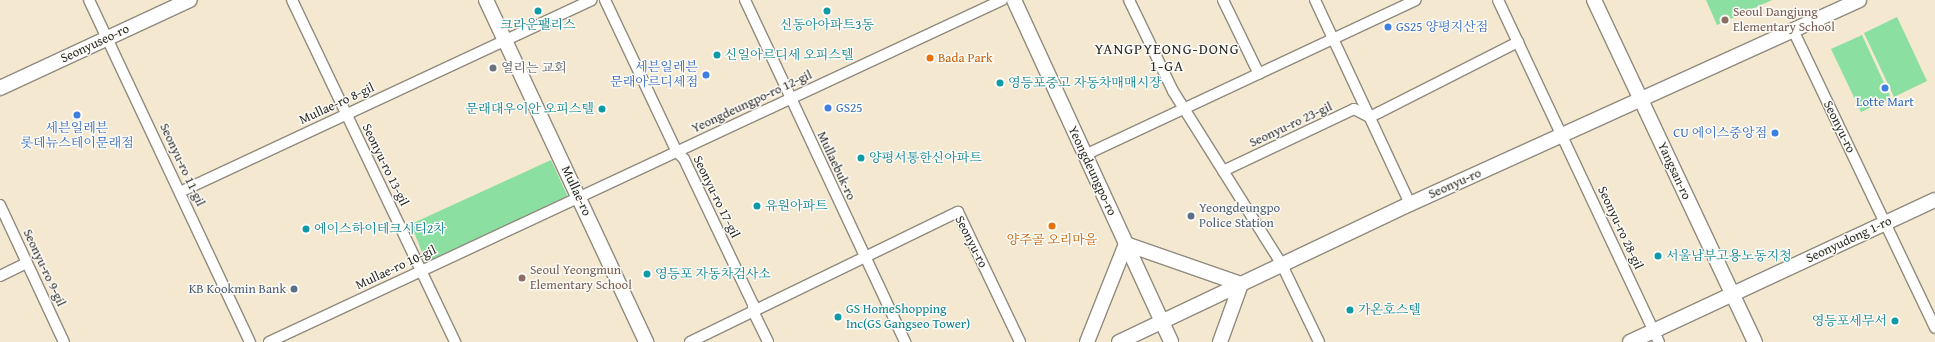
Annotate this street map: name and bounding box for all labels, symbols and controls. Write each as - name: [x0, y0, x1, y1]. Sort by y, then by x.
- place label: Seoul Dangjung Elementary School: [1733, 5, 1835, 36]
- marker: 크라운팰리스: [533, 6, 543, 16]
- marker: 신동아아파트3동: [822, 6, 832, 16]
- marker: Seoul Dangjung Elementary School: [1720, 15, 1730, 25]
- place label: 크라운팰리스: [500, 17, 576, 33]
- place label: 신동아아파트3동: [780, 17, 874, 33]
- place label: GS25 양평지산점: [1396, 19, 1488, 35]
- street label: Seonyuseo-ro: [58, 21, 132, 67]
- marker: GS25 양평지산점: [1383, 22, 1393, 32]
- district label: YANGPYEONG-DONG 1-GA: [1094, 39, 1240, 74]
- place label: 신일아르디세 오피스텔: [725, 47, 853, 63]
- marker: 신일아르디세 오피스텔: [712, 50, 722, 60]
- place label: Bada Park: [938, 50, 993, 66]
- marker: Bada Park: [925, 53, 935, 63]
- place label: 열리는 교회: [501, 60, 567, 76]
- place label: 세븐일레븐 문래아르디세점: [610, 60, 698, 91]
- marker: 열리는 교회: [488, 63, 498, 73]
- street label: Yeongdeungpo-ro 12-gil: [689, 67, 815, 137]
- marker: 세븐일레븐 문래아르디세점: [701, 70, 711, 80]
- place label: 영등포중고 자동차매매시장: [1008, 75, 1162, 91]
- marker: 영등포중고 자동차매매시장: [995, 78, 1005, 88]
- street label: Mullae-ro 8-gil: [297, 80, 377, 128]
- marker: Lotte Mart: [1880, 83, 1890, 93]
- place label: Lotte Mart: [1856, 94, 1914, 110]
- street label: Seonyu-ro: [1820, 98, 1858, 156]
- street label: Seonyu-ro 23-gil: [1247, 99, 1335, 151]
- place label: GS25: [836, 100, 863, 116]
- place label: 문래대우이안 오피스텔: [466, 101, 594, 117]
- marker: GS25: [823, 103, 833, 113]
- marker: 문래대우이안 오피스텔: [597, 104, 607, 114]
- marker: 세븐일레븐 롯데뉴스테이문래점: [72, 110, 82, 120]
- place label: 세븐일레븐 롯데뉴스테이문래점: [20, 121, 134, 152]
- street label: Seonyu-ro 11-gil: [156, 121, 208, 209]
- street label: Seonyu-ro 13-gil: [358, 121, 412, 209]
- street label: Yeongdeungpo-ro: [1064, 124, 1120, 218]
- place label: CU 에이스중앙점: [1673, 125, 1767, 141]
- marker: CU 에이스중앙점: [1770, 128, 1780, 138]
- street label: Mullaebuk-ro: [813, 129, 859, 203]
- street label: Yangsan-ro: [1654, 140, 1694, 202]
- place label: 양평서통한신아파트: [869, 150, 982, 166]
- street label: Seonyu-ro 17-gil: [689, 153, 743, 241]
- marker: 양평서통한신아파트: [856, 153, 866, 163]
- street label: Mullae-ro: [558, 163, 594, 219]
- street label: Seonyu-ro: [1426, 165, 1484, 203]
- street label: Seonyu-ro 28-gil: [1594, 184, 1646, 272]
- place label: 유원아파트: [765, 198, 828, 214]
- marker: 유원아파트: [752, 201, 762, 211]
- place label: Yeongdeungpo Police Station: [1199, 201, 1280, 232]
- marker: Yeongdeungpo Police Station: [1186, 211, 1196, 221]
- street label: Seonyu-ro: [951, 213, 991, 271]
- street label: Seonyudong 1-ro: [1804, 213, 1894, 267]
- place label: 에이스하이테크시티2차: [314, 221, 446, 237]
- marker: 양주골 오리마을: [1047, 221, 1057, 231]
- marker: 에이스하이테크시티2차: [301, 224, 311, 234]
- street label: Seonyu-ro 9-gil: [19, 227, 69, 309]
- place label: 양주골 오리마을: [1007, 232, 1097, 248]
- street label: Mullae-ro 10-gil: [353, 243, 439, 293]
- place label: 서울남부고용노동지청: [1666, 248, 1792, 264]
- marker: 서울남부고용노동지청: [1653, 251, 1663, 261]
- place label: Seoul Yeongmun Elementary School: [530, 263, 632, 294]
- place label: 영등포 자동차검사소: [655, 266, 771, 282]
- marker: 영등포 자동차검사소: [642, 269, 652, 279]
- marker: Seoul Yeongmun Elementary School: [517, 273, 527, 283]
- place label: KB Kookmin Bank: [189, 281, 286, 297]
- marker: KB Kookmin Bank: [289, 284, 299, 294]
- place label: GS HomeShopping Inc(GS Gangseo Tower): [846, 302, 970, 333]
- place label: 가온호스텔: [1358, 302, 1421, 318]
- marker: 가온호스텔: [1345, 305, 1355, 315]
- marker: GS HomeShopping Inc(GS Gangseo Tower): [833, 312, 843, 322]
- place label: 영등포세무서: [1812, 313, 1887, 329]
- marker: 영등포세무서: [1890, 316, 1900, 326]

